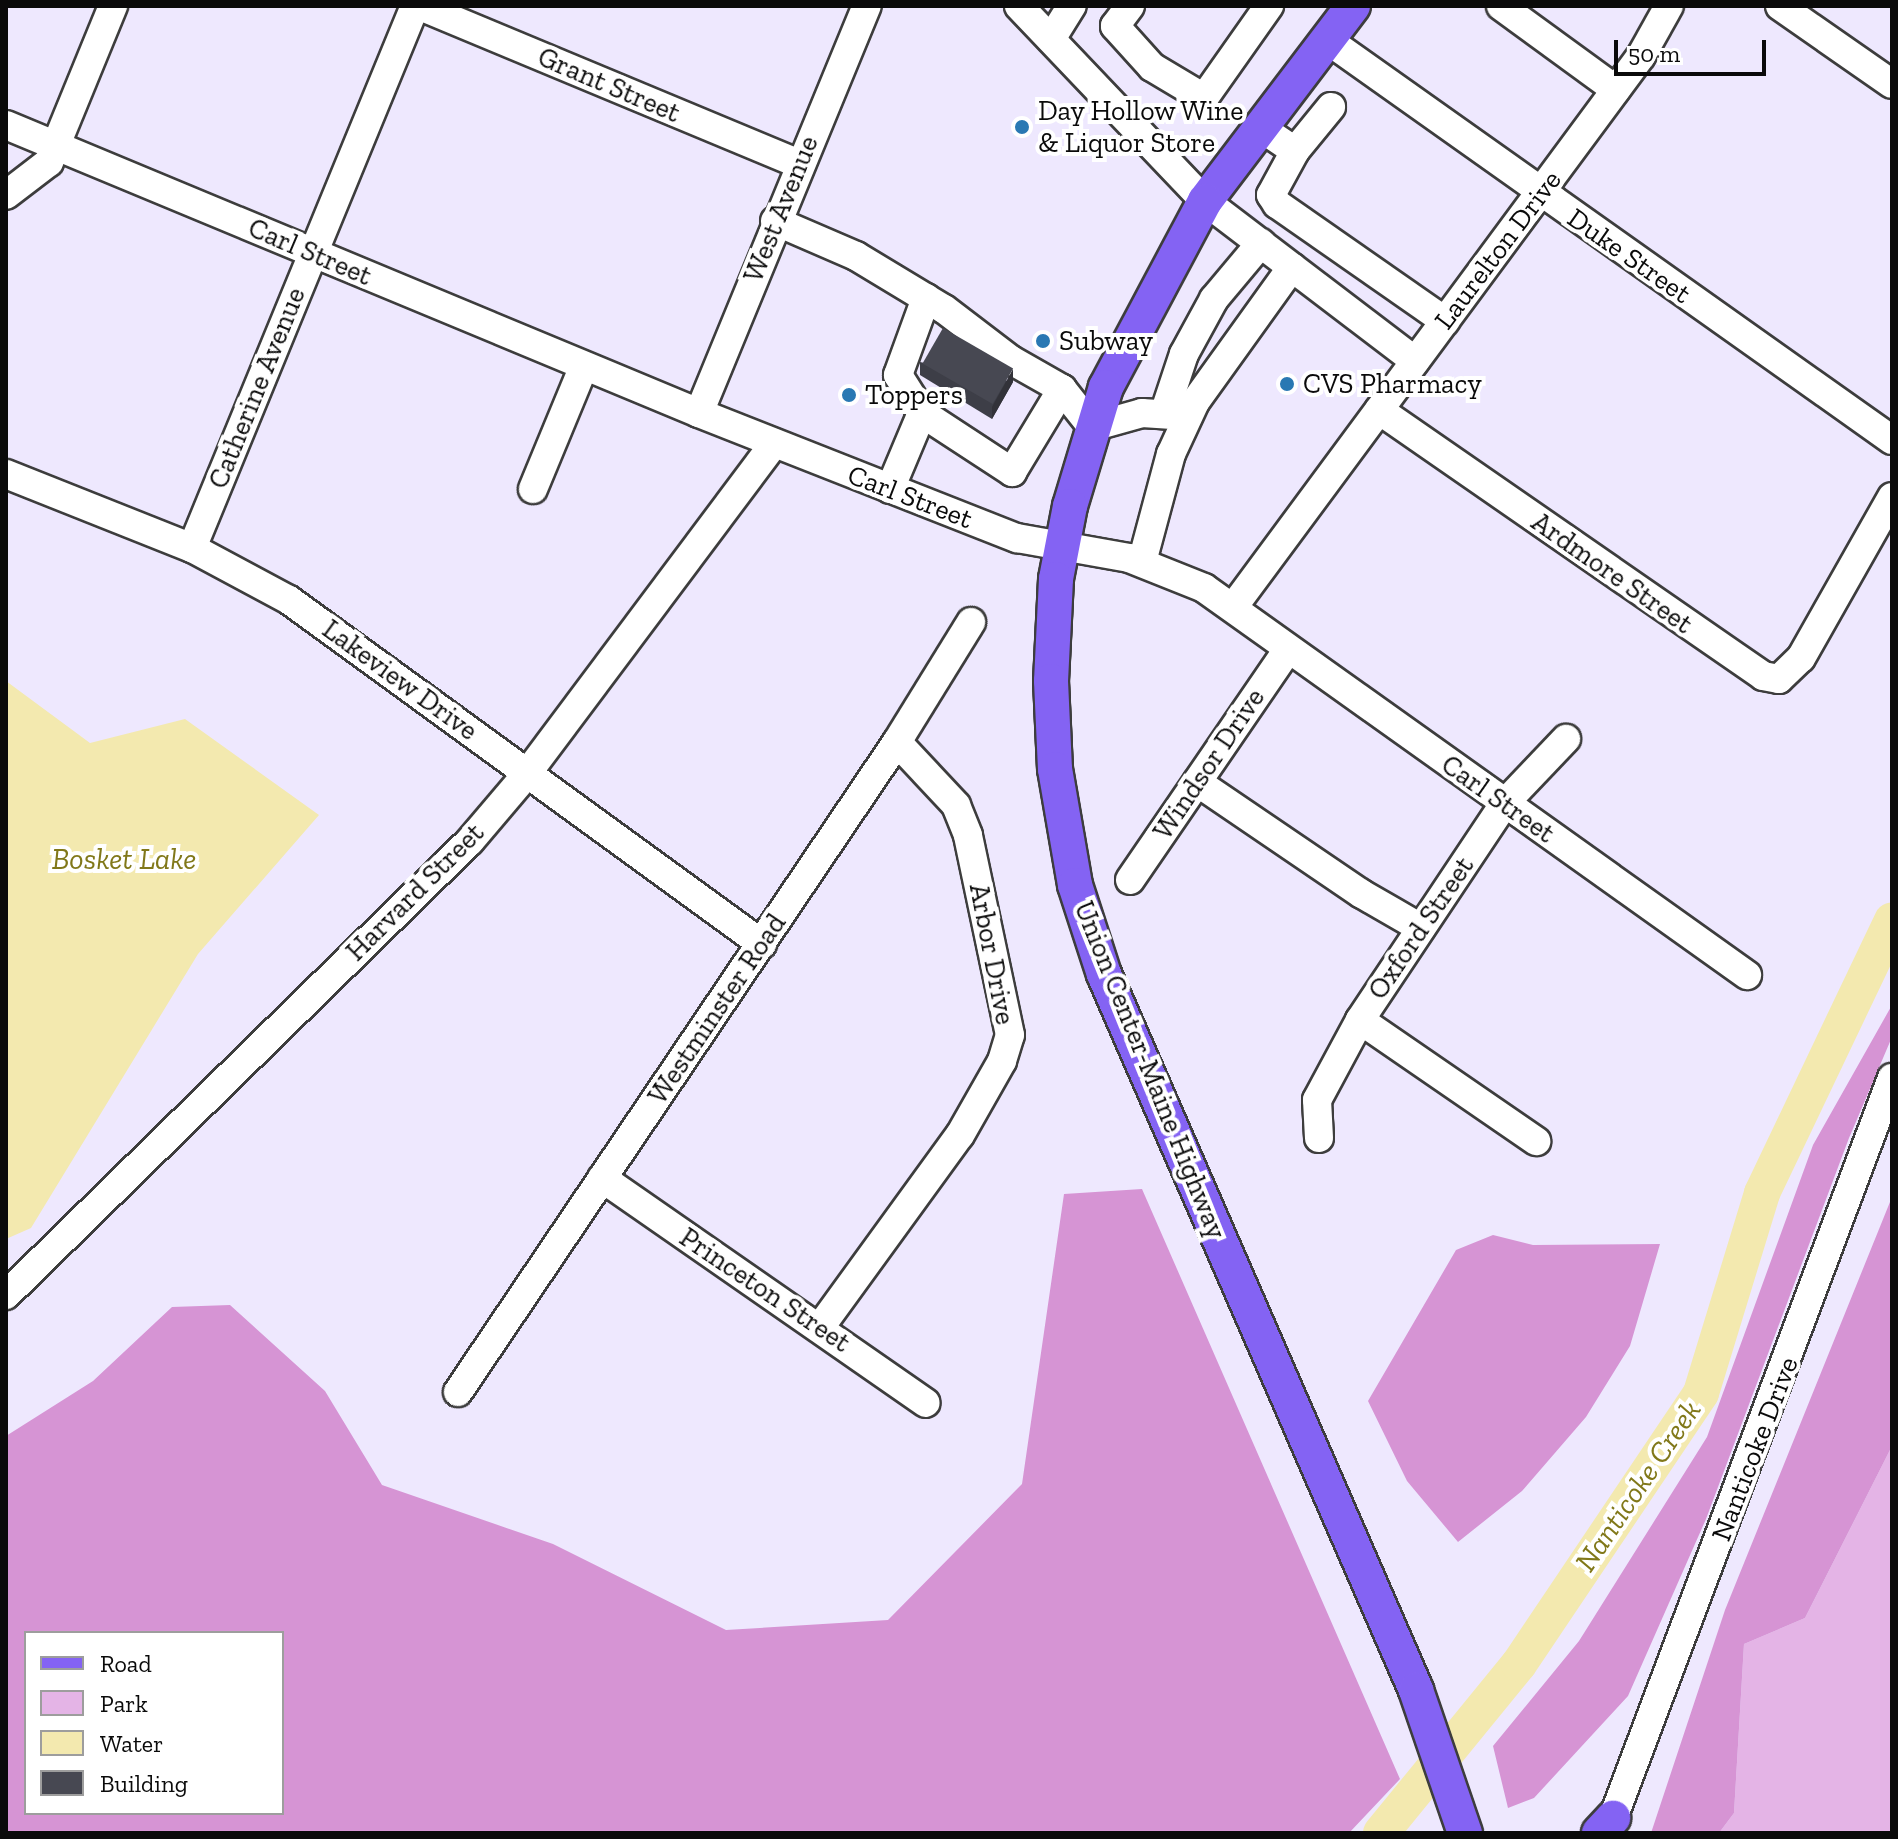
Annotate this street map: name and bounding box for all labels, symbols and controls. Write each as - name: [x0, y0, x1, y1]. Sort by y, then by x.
- scale bar: [1618, 24, 1770, 74]
- text: 50 m: [1628, 39, 1680, 68]
- street label: Grant Street: [533, 40, 685, 130]
- place label: Day Hollow Wine & Liquor Store: [1038, 94, 1246, 160]
- marker: Day Hollow Wine & Liquor Store: [1013, 118, 1031, 136]
- street label: West Avenue: [736, 131, 826, 287]
- street label: Laurelton Drive: [1427, 164, 1569, 336]
- street label: Duke Street: [1561, 201, 1697, 311]
- street label: Carl Street: [243, 211, 377, 293]
- street label: Catherine Avenue: [201, 282, 313, 494]
- place label: Subway: [1059, 324, 1153, 358]
- marker: Subway: [1034, 332, 1052, 350]
- place label: CVS Pharmacy: [1303, 367, 1482, 401]
- marker: CVS Pharmacy: [1278, 375, 1296, 393]
- place label: Toppers: [865, 378, 963, 412]
- marker: Toppers: [840, 386, 858, 404]
- street label: Carl Street: [843, 458, 977, 536]
- street label: Ardmore Street: [1525, 505, 1699, 641]
- street label: Lakeview Drive: [316, 612, 484, 748]
- street label: Windsor Drive: [1146, 682, 1272, 846]
- street label: Carl Street: [1435, 748, 1561, 850]
- street label: Harvard Street: [339, 816, 491, 968]
- water label: Bosket Lake: [52, 841, 196, 877]
- street label: Oxford Street: [1361, 850, 1481, 1006]
- street label: Arbor Drive: [962, 880, 1022, 1028]
- street label: Union Center-Maine Highway: [1067, 896, 1233, 1244]
- street label: Westminster Road: [641, 907, 793, 1111]
- street label: Princeton Street: [673, 1221, 857, 1359]
- street label: Nanticoke Drive: [1704, 1352, 1806, 1546]
- water label: Nanticoke Creek: [1568, 1394, 1708, 1578]
- legend: [24, 1631, 284, 1815]
- text: Road: [100, 1649, 152, 1678]
- text: Park: [100, 1689, 148, 1718]
- text: Water: [100, 1729, 163, 1758]
- text: Building: [100, 1769, 188, 1798]

